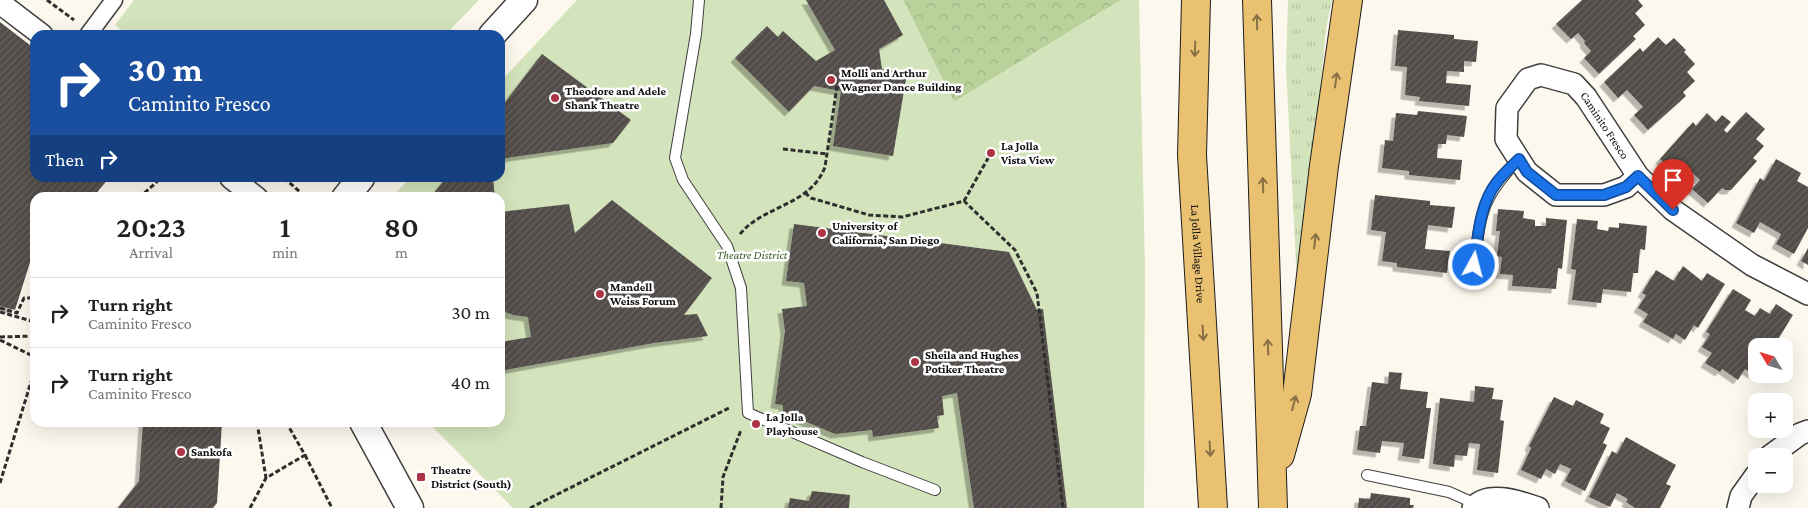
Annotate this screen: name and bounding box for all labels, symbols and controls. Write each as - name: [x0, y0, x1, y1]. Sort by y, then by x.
- one-way arrow: [1253, 15, 1262, 31]
- one-way arrow: [1190, 40, 1200, 56]
- icon: right: [45, 50, 110, 115]
- text: 30 m: [128, 50, 203, 89]
- place label: Molli and Arthur Wagner Dance Building: [840, 66, 961, 94]
- one-way arrow: [1331, 73, 1341, 89]
- marker: Molli and Arthur Wagner Dance Building: [825, 74, 837, 86]
- place label: Theodore and Adele Shank Theatre: [565, 84, 666, 112]
- street label: Caminito Fresco: [1577, 89, 1632, 162]
- text: Caminito Fresco: [128, 91, 271, 116]
- marker: Theodore and Adele Shank Theatre: [549, 92, 561, 104]
- place label: La Jolla Vista View: [1000, 139, 1055, 167]
- icon: right: [94, 145, 122, 173]
- marker: La Jolla Vista View: [985, 147, 997, 159]
- text: Then: [45, 149, 84, 170]
- pin: [1652, 159, 1694, 210]
- icon: arrive: [1659, 166, 1687, 194]
- one-way arrow: [1258, 177, 1267, 193]
- street label: La Jolla Village Drive: [1188, 204, 1208, 303]
- text: 20:23: [116, 210, 186, 243]
- text: 1: [280, 210, 290, 243]
- text: 80: [384, 210, 419, 243]
- place label: University of California, San Diego: [832, 219, 939, 247]
- marker: University of California, San Diego: [816, 227, 828, 239]
- one-way arrow: [1310, 234, 1320, 250]
- position arrow: [1447, 238, 1499, 290]
- text: Arrival: [129, 244, 173, 261]
- text: min: [272, 244, 298, 261]
- text: m: [395, 244, 408, 261]
- park label: Theatre District: [717, 248, 788, 262]
- place label: Mandell Weiss Forum: [609, 280, 677, 308]
- marker: Mandell Weiss Forum: [594, 288, 606, 300]
- text: Turn right: [88, 294, 173, 315]
- icon: right: [45, 299, 73, 327]
- text: 30 m: [451, 302, 490, 323]
- text: Caminito Fresco: [88, 315, 192, 332]
- one-way arrow: [1199, 325, 1208, 341]
- north arrow: [1748, 338, 1792, 382]
- map controls: [1748, 338, 1793, 493]
- one-way arrow: [1263, 339, 1273, 356]
- place label: Sheila and Hughes Potiker Theatre: [925, 348, 1019, 376]
- marker: Sheila and Hughes Potiker Theatre: [909, 356, 921, 368]
- text: Turn right: [88, 364, 173, 385]
- icon: right: [45, 369, 73, 397]
- text: 40 m: [451, 372, 490, 393]
- text: Caminito Fresco: [88, 385, 192, 402]
- button: +: [1748, 393, 1793, 438]
- one-way arrow: [1290, 395, 1300, 411]
- place label: La Jolla Playhouse: [766, 410, 819, 438]
- marker: La Jolla Playhouse: [750, 418, 762, 430]
- one-way arrow: [1205, 440, 1214, 456]
- place label: Sankofa: [191, 445, 232, 459]
- marker: Sankofa: [175, 446, 187, 458]
- button: −: [1748, 448, 1793, 493]
- place label: Theatre District (South): [431, 463, 512, 491]
- marker: Theatre District (South): [415, 471, 427, 483]

